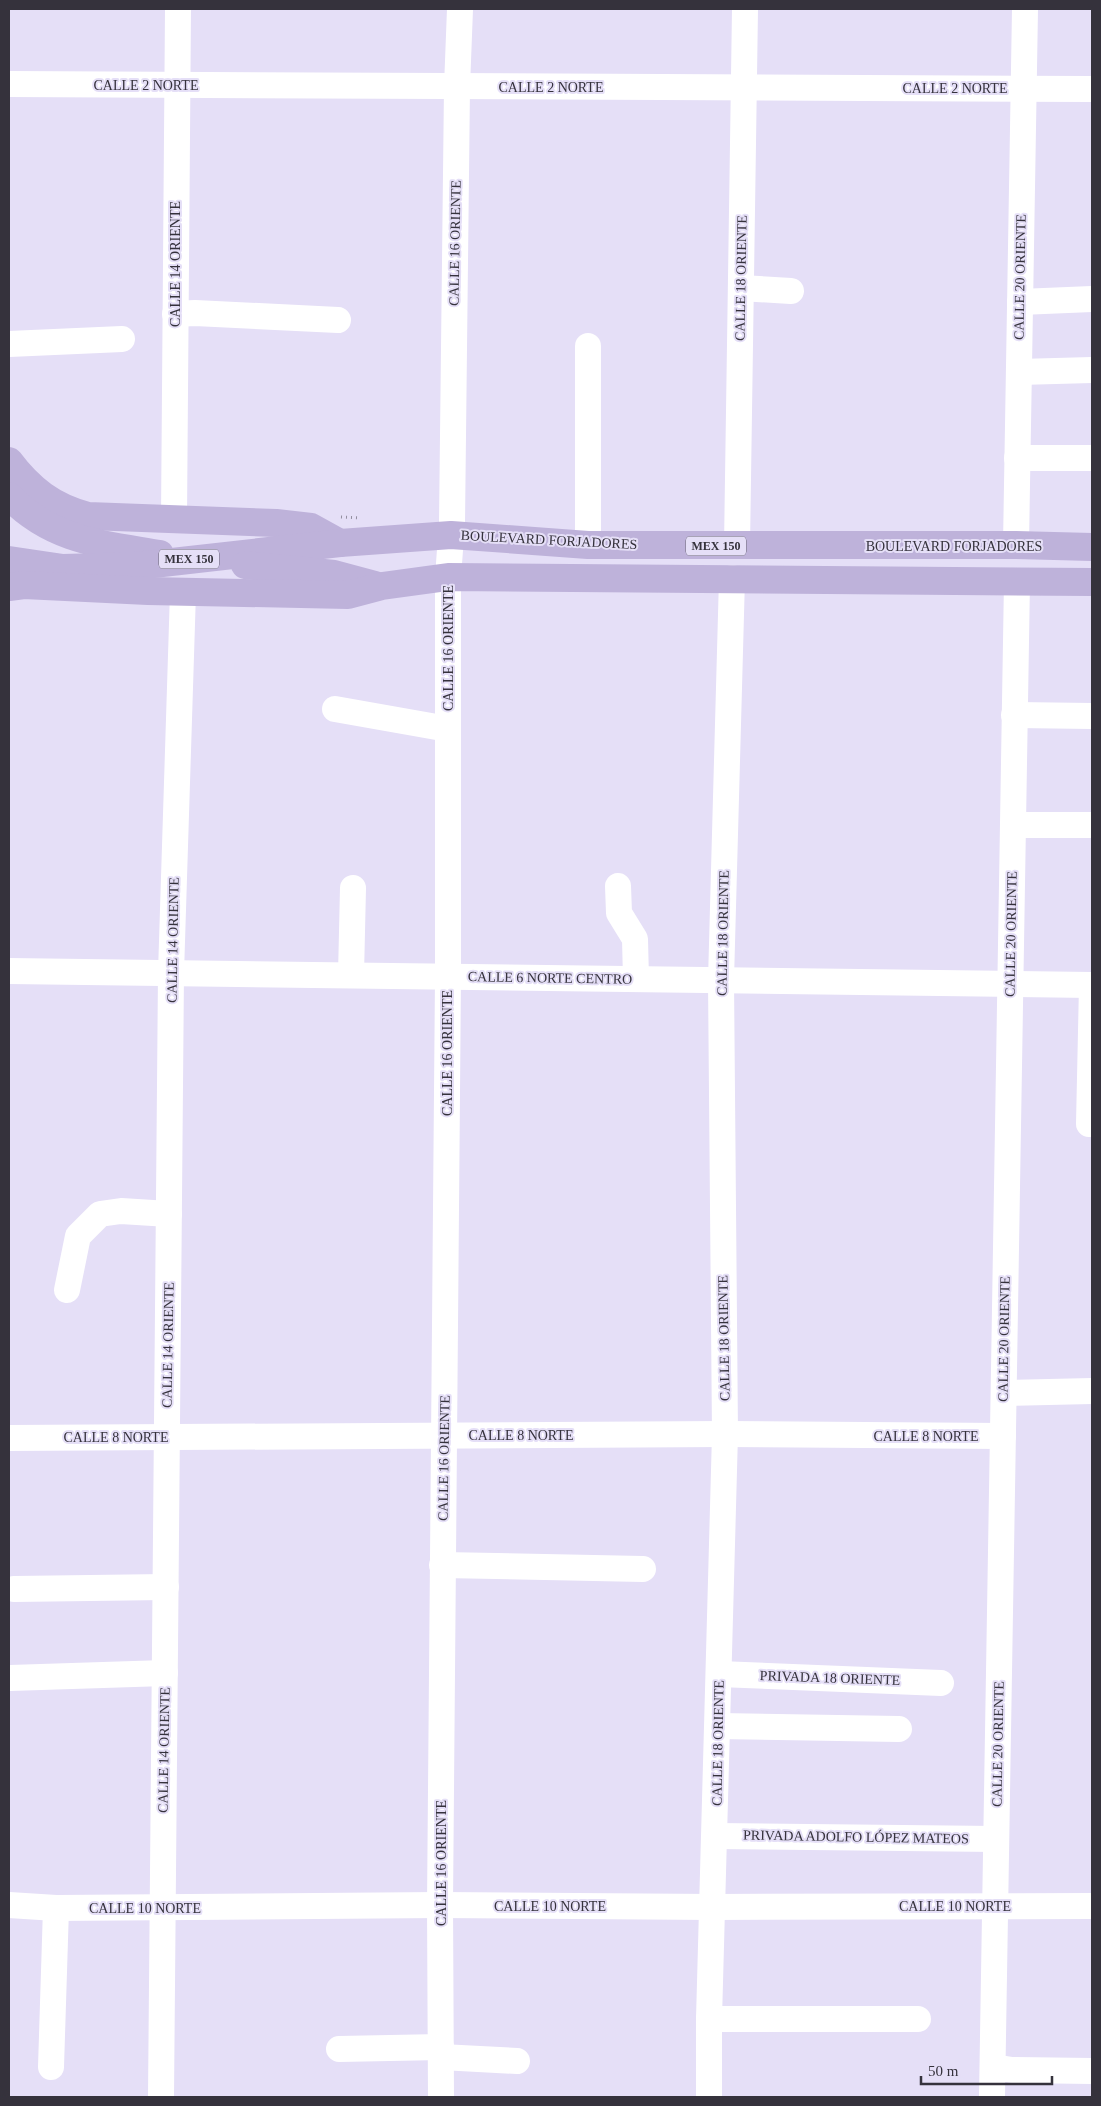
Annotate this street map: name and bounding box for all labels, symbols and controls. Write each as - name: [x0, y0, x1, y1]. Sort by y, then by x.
- street label: CALLE 2 NORTE: [94, 78, 198, 93]
- street label: CALLE 2 NORTE: [499, 80, 603, 95]
- street label: CALLE 2 NORTE: [903, 81, 1007, 96]
- street label: CALLE 16 ORIENTE: [446, 180, 464, 306]
- street label: CALLE 14 ORIENTE: [168, 201, 183, 327]
- street label: CALLE 20 ORIENTE: [1011, 214, 1029, 340]
- street label: CALLE 18 ORIENTE: [732, 215, 750, 341]
- street label: BOULEVARD FORJADORES: [460, 528, 638, 552]
- road number: MEX 150: [686, 536, 746, 556]
- street label: BOULEVARD FORJADORES: [866, 539, 1042, 554]
- road number: MEX 150: [159, 550, 219, 568]
- street label: CALLE 16 ORIENTE: [441, 585, 456, 711]
- street label: CALLE 18 ORIENTE: [714, 870, 732, 996]
- street label: CALLE 20 ORIENTE: [1002, 871, 1020, 997]
- street label: CALLE 14 ORIENTE: [164, 877, 182, 1003]
- street label: CALLE 6 NORTE CENTRO: [468, 969, 632, 987]
- street label: CALLE 16 ORIENTE: [440, 990, 455, 1116]
- street label: CALLE 18 ORIENTE: [715, 1275, 733, 1401]
- street label: CALLE 20 ORIENTE: [995, 1276, 1013, 1402]
- street label: CALLE 14 ORIENTE: [159, 1282, 177, 1408]
- street label: CALLE 16 ORIENTE: [435, 1395, 453, 1521]
- street label: CALLE 8 NORTE: [469, 1428, 573, 1443]
- street label: CALLE 8 NORTE: [874, 1429, 978, 1444]
- street label: CALLE 8 NORTE: [64, 1430, 168, 1445]
- street label: PRIVADA 18 ORIENTE: [760, 1668, 900, 1688]
- street label: CALLE 18 ORIENTE: [709, 1680, 727, 1806]
- street label: CALLE 20 ORIENTE: [989, 1681, 1007, 1807]
- street label: CALLE 14 ORIENTE: [155, 1687, 173, 1813]
- street label: CALLE 16 ORIENTE: [434, 1800, 449, 1926]
- street label: PRIVADA ADOLFO LÓPEZ MATEOS: [743, 1827, 969, 1846]
- street label: CALLE 10 NORTE: [494, 1899, 606, 1914]
- street label: CALLE 10 NORTE: [899, 1899, 1011, 1914]
- street label: CALLE 10 NORTE: [89, 1901, 201, 1916]
- scale bar: [921, 2054, 1052, 2086]
- text: 50 m: [928, 2063, 959, 2079]

